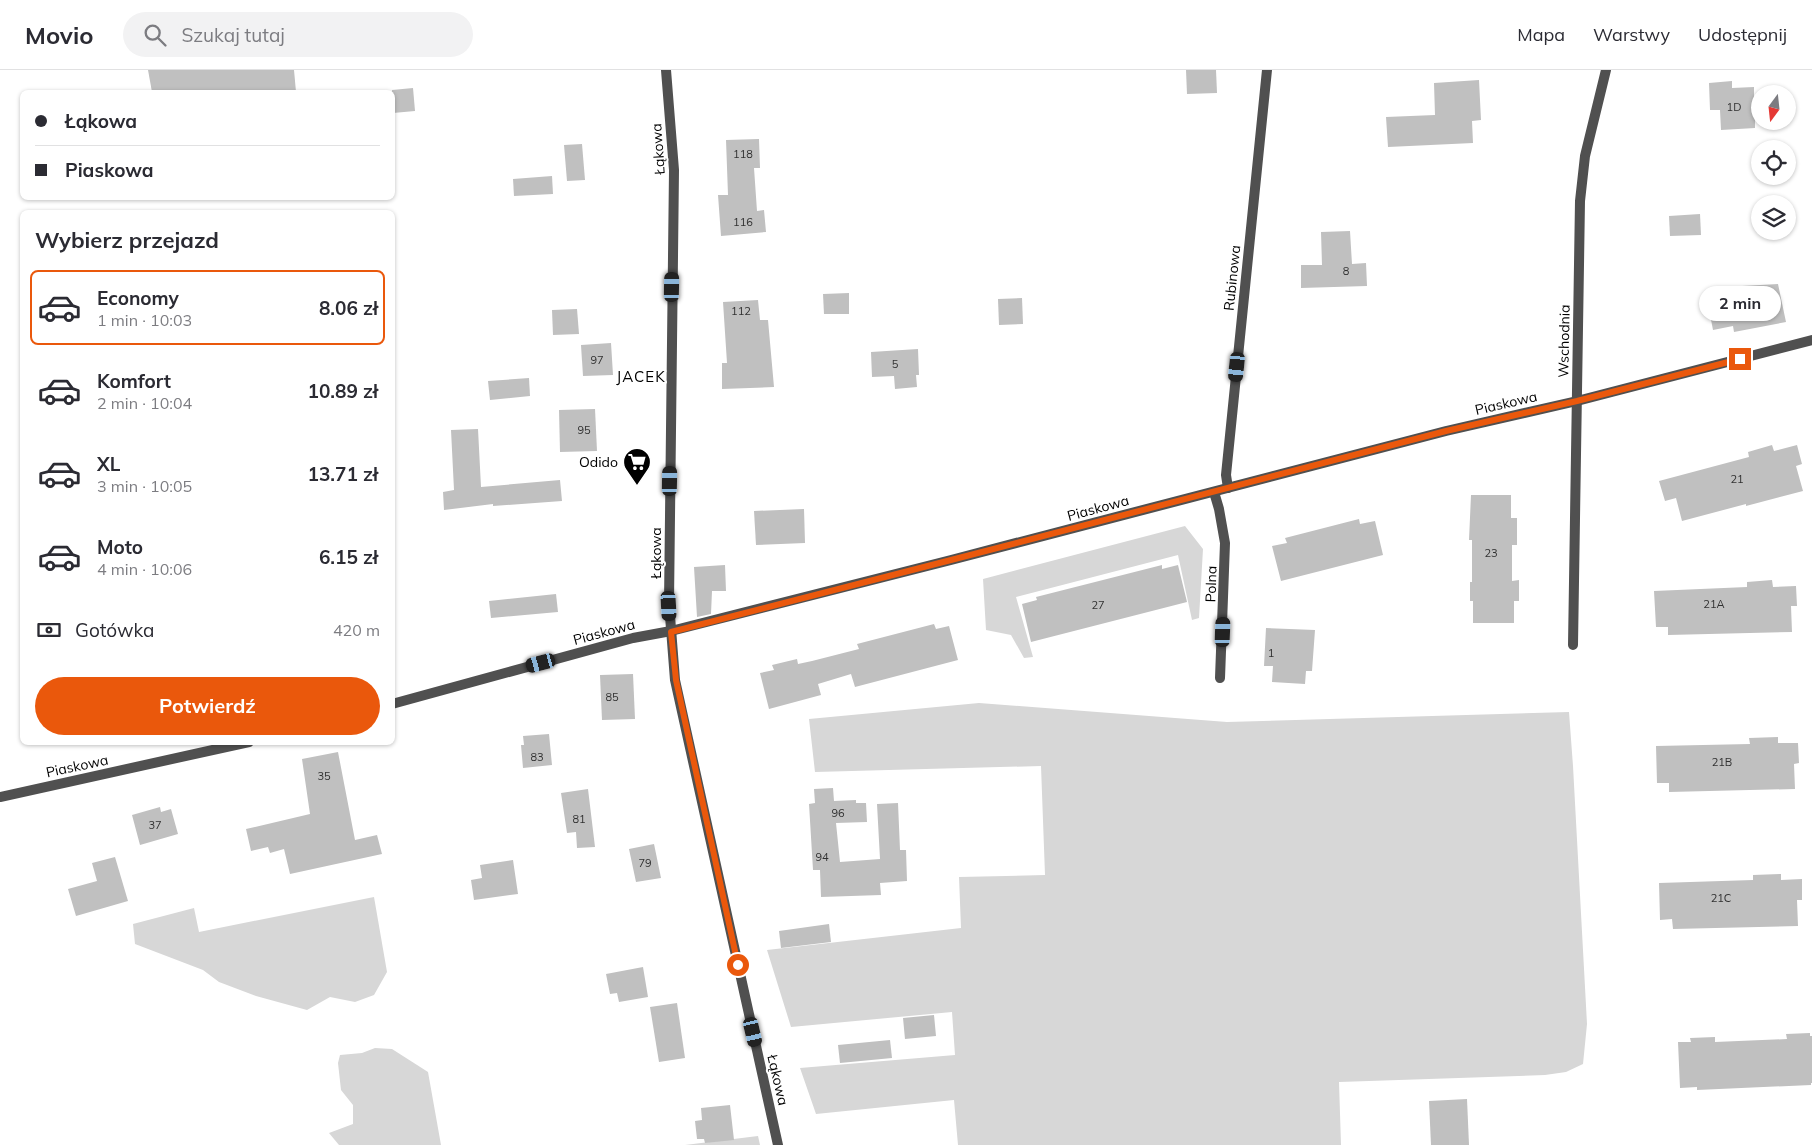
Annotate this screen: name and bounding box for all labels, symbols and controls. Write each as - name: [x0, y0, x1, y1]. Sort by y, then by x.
- search box: [123, 12, 473, 57]
- text: Movio: [25, 20, 93, 50]
- icon: search: [141, 21, 169, 49]
- text: Szukaj tutaj: [181, 23, 285, 47]
- text: Mapa: [1517, 23, 1565, 46]
- text: Warstwy: [1593, 23, 1670, 46]
- text: Udostępnij: [1698, 23, 1787, 46]
- north arrow: [1751, 85, 1796, 130]
- map controls: [1751, 85, 1796, 240]
- house number: 1D: [1727, 100, 1741, 114]
- text: Łąkowa: [65, 109, 137, 133]
- street label: Łąkowa: [647, 123, 669, 176]
- button: locate: [1751, 140, 1796, 185]
- house number: 118: [733, 147, 753, 161]
- text: Piaskowa: [65, 158, 154, 182]
- button: layers: [1751, 195, 1796, 240]
- house number: 116: [733, 215, 753, 229]
- text: Wybierz przejazd: [35, 226, 219, 254]
- street label: Rubinowa: [1220, 244, 1244, 312]
- house number: 8: [1343, 264, 1350, 278]
- car: [664, 272, 679, 302]
- icon: car: [37, 285, 82, 330]
- text: Economy: [97, 286, 179, 310]
- callout: 2 min: [1699, 286, 1781, 322]
- text: 2 min: [1719, 293, 1761, 313]
- text: 8.06 zł: [319, 296, 378, 320]
- house number: 112: [731, 304, 751, 318]
- street label: Wschodnia: [1554, 304, 1574, 378]
- text: 1 min · 10:03: [97, 310, 192, 330]
- route end: [1729, 348, 1751, 370]
- car: [1227, 351, 1246, 383]
- house number: 97: [590, 353, 604, 367]
- house number: 5: [892, 357, 899, 371]
- district label: JACEK: [616, 367, 666, 386]
- icon: car: [37, 368, 82, 413]
- text: Komfort: [97, 369, 171, 393]
- text: 10.89 zł: [308, 379, 378, 403]
- street label: Piaskowa: [1473, 387, 1539, 419]
- text: 2 min · 10:04: [97, 393, 192, 413]
- house number: 95: [577, 423, 591, 437]
- supermarket icon: Odido: [622, 447, 652, 486]
- icon: car: [37, 451, 82, 496]
- text: XL: [97, 452, 120, 476]
- place label: Odido: [579, 453, 618, 471]
- text: 13.71 zł: [308, 462, 378, 486]
- car: [662, 466, 677, 496]
- house number: 21: [1730, 472, 1744, 486]
- text: 3 min · 10:05: [97, 476, 192, 496]
- street label: Piaskowa: [1065, 491, 1131, 525]
- street label: Łąkowa: [647, 527, 665, 580]
- icon: car: [37, 534, 82, 579]
- text: Moto: [97, 535, 143, 559]
- text: 6.15 zł: [319, 545, 378, 569]
- house number: 23: [1484, 546, 1498, 560]
- text: 4 min · 10:06: [97, 559, 192, 579]
- street label: Polna: [1201, 565, 1221, 603]
- car: [660, 591, 677, 621]
- house number: 21A: [1703, 597, 1725, 611]
- house number: 27: [1091, 598, 1105, 612]
- street label: Piaskowa: [571, 615, 637, 649]
- icon: cash: [35, 616, 63, 644]
- car: [1214, 617, 1231, 647]
- text: Gotówka: [75, 618, 155, 642]
- text: 420 m: [333, 620, 380, 640]
- house number: 1: [1268, 646, 1274, 660]
- car: [524, 652, 557, 674]
- button: Potwierdź: [35, 677, 380, 735]
- house number: 85: [605, 690, 619, 704]
- house number: 83: [530, 750, 544, 764]
- street label: Piaskowa: [44, 751, 110, 781]
- house number: 21B: [1712, 755, 1732, 769]
- house number: 35: [317, 769, 331, 783]
- house number: 96: [831, 806, 845, 820]
- house number: 81: [572, 812, 586, 826]
- house number: 37: [148, 818, 162, 832]
- house number: 94: [815, 850, 829, 864]
- house number: 79: [638, 856, 652, 870]
- house number: 21C: [1711, 891, 1731, 905]
- route start: [727, 954, 749, 976]
- car: [742, 1016, 763, 1048]
- street label: Łąkowa: [763, 1052, 793, 1107]

